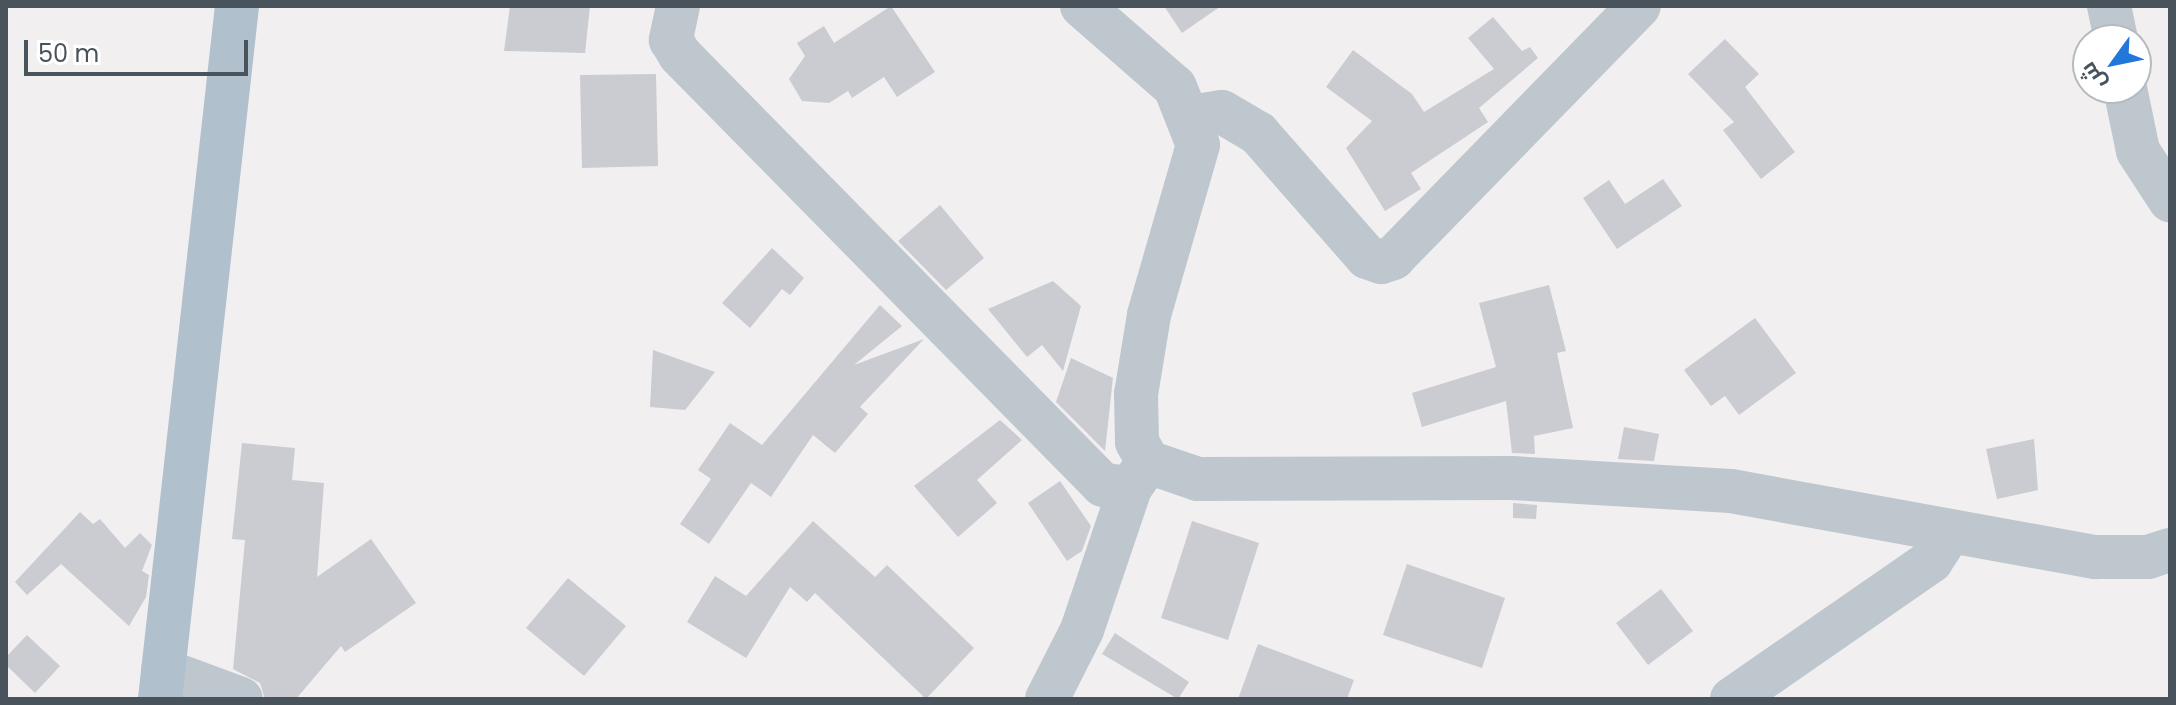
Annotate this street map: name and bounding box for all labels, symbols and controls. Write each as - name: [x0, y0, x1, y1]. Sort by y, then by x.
- scale bar: [28, 24, 252, 74]
- north arrow: [2072, 24, 2152, 104]
- text: 50 m: [38, 37, 99, 70]
- text: ش: [2072, 56, 2114, 97]

